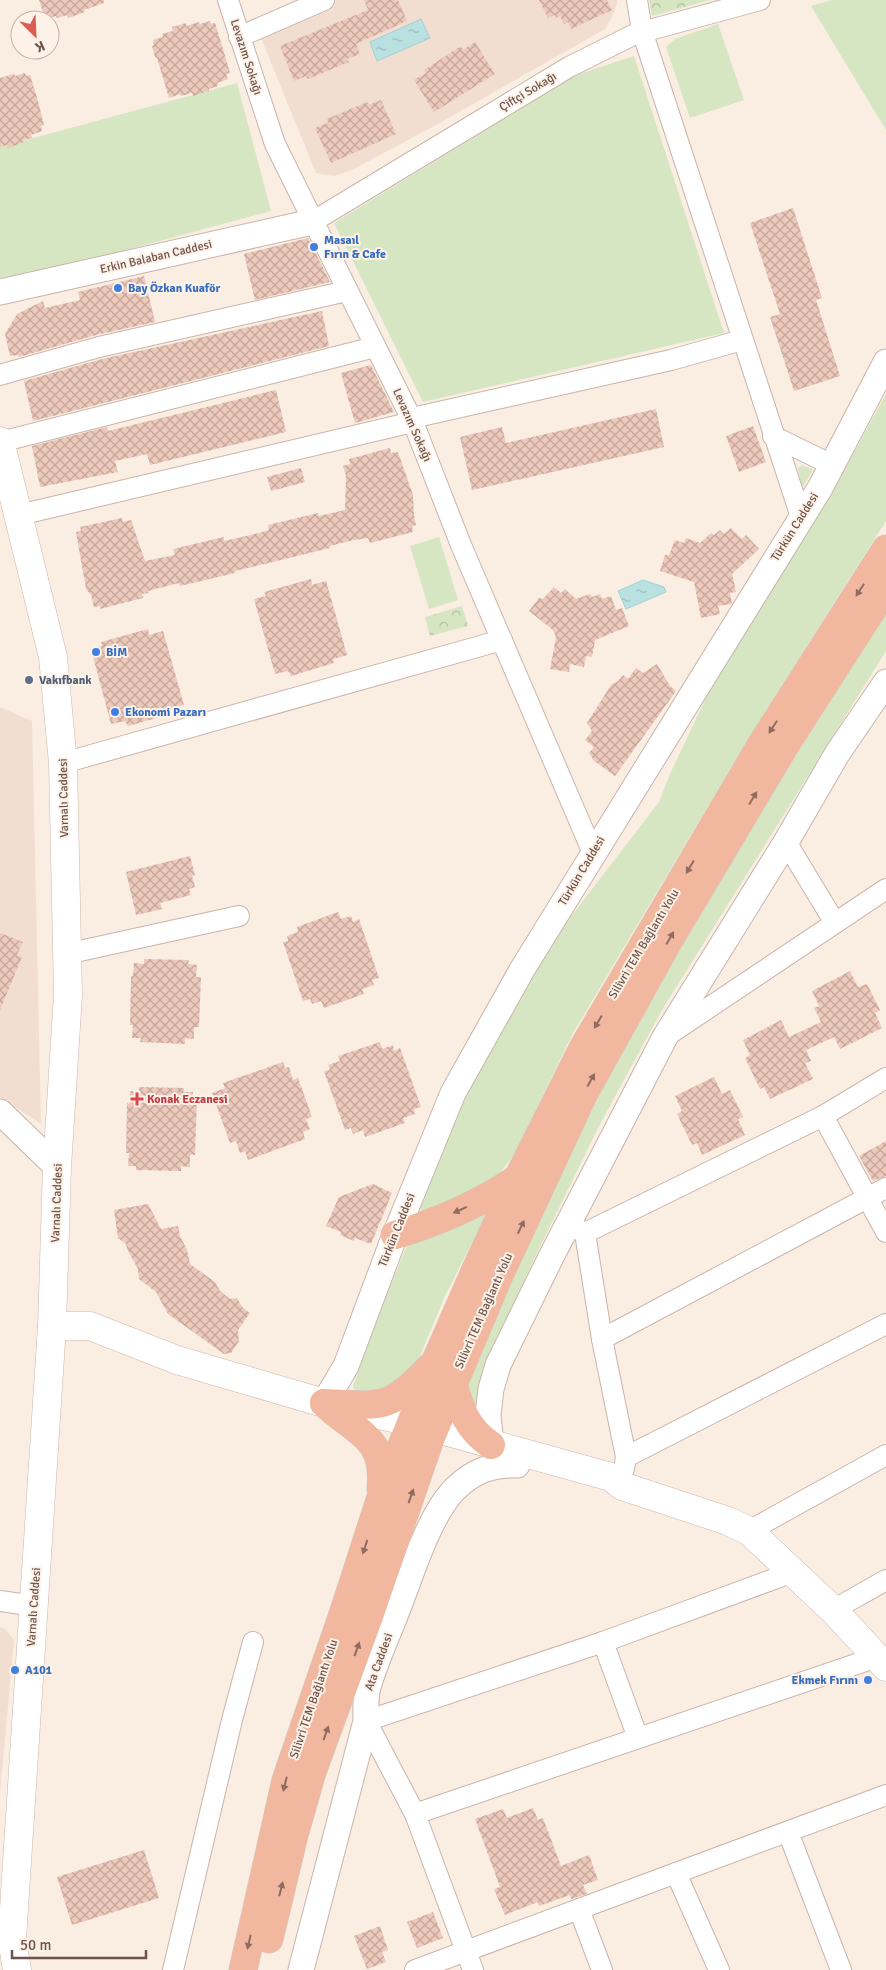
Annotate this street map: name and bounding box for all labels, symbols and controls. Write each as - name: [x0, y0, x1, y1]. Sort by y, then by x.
- north arrow: [10, 10, 60, 60]
- street label: Levazım Sokağı: [227, 17, 265, 97]
- text: K: [32, 37, 48, 56]
- street label: Çiftçi Sokağı: [497, 69, 559, 115]
- place label: Masaıl Fırın & Cafe: [324, 233, 386, 262]
- street label: Erkin Balaban Caddesi: [98, 237, 214, 277]
- marker: Masaıl Fırın & Cafe: [308, 241, 320, 253]
- place label: Bay Özkan Kuaför: [128, 281, 220, 296]
- marker: Bay Özkan Kuaför: [112, 282, 124, 294]
- street label: Levazım Sokağı: [389, 386, 435, 464]
- street label: Türkün Caddesi: [768, 490, 822, 564]
- one-way arrow: [855, 584, 865, 597]
- place label: BİM: [106, 645, 127, 660]
- marker: BİM: [90, 646, 102, 658]
- place label: Vakıfbank: [39, 673, 92, 688]
- marker: Vakıfbank: [23, 674, 35, 686]
- place label: Ekonomi Pazarı: [125, 705, 206, 720]
- marker: Ekonomi Pazarı: [109, 706, 121, 718]
- one-way arrow: [768, 721, 777, 734]
- street label: Varnalı Caddesi: [56, 758, 72, 838]
- one-way arrow: [749, 792, 758, 805]
- street label: Türkün Caddesi: [555, 834, 609, 908]
- one-way arrow: [685, 861, 694, 874]
- street label: Silivri TEM Bağlantı Yolu: [605, 887, 683, 1001]
- one-way arrow: [666, 931, 674, 945]
- one-way arrow: [594, 1016, 603, 1029]
- one-way arrow: [587, 1073, 595, 1087]
- place label: Konak Eczanesi: [147, 1092, 228, 1107]
- marker: Konak Eczanesi: [131, 1093, 143, 1105]
- street label: Varnalı Caddesi: [48, 1163, 66, 1243]
- street label: Türkün Caddesi: [375, 1191, 419, 1269]
- one-way arrow: [453, 1207, 467, 1215]
- one-way arrow: [518, 1220, 526, 1234]
- street label: Silivri TEM Bağlantı Yolu: [452, 1251, 516, 1371]
- one-way arrow: [407, 1488, 415, 1503]
- one-way arrow: [360, 1539, 368, 1554]
- street label: Varnalı Caddesi: [24, 1567, 44, 1647]
- street label: Ata Caddesi: [362, 1631, 396, 1693]
- street label: Silivri TEM Bağlantı Yolu: [287, 1637, 341, 1761]
- one-way arrow: [353, 1641, 361, 1656]
- place label: A101: [25, 1663, 53, 1678]
- marker: A101: [9, 1664, 21, 1676]
- place label: Ekmek Fırını: [792, 1673, 858, 1688]
- marker: Ekmek Fırını: [862, 1674, 874, 1686]
- one-way arrow: [323, 1725, 330, 1740]
- one-way arrow: [281, 1776, 289, 1791]
- one-way arrow: [277, 1881, 285, 1896]
- scale bar: [12, 1928, 146, 1960]
- one-way arrow: [245, 1935, 253, 1950]
- text: 50 m: [20, 1936, 51, 1954]

